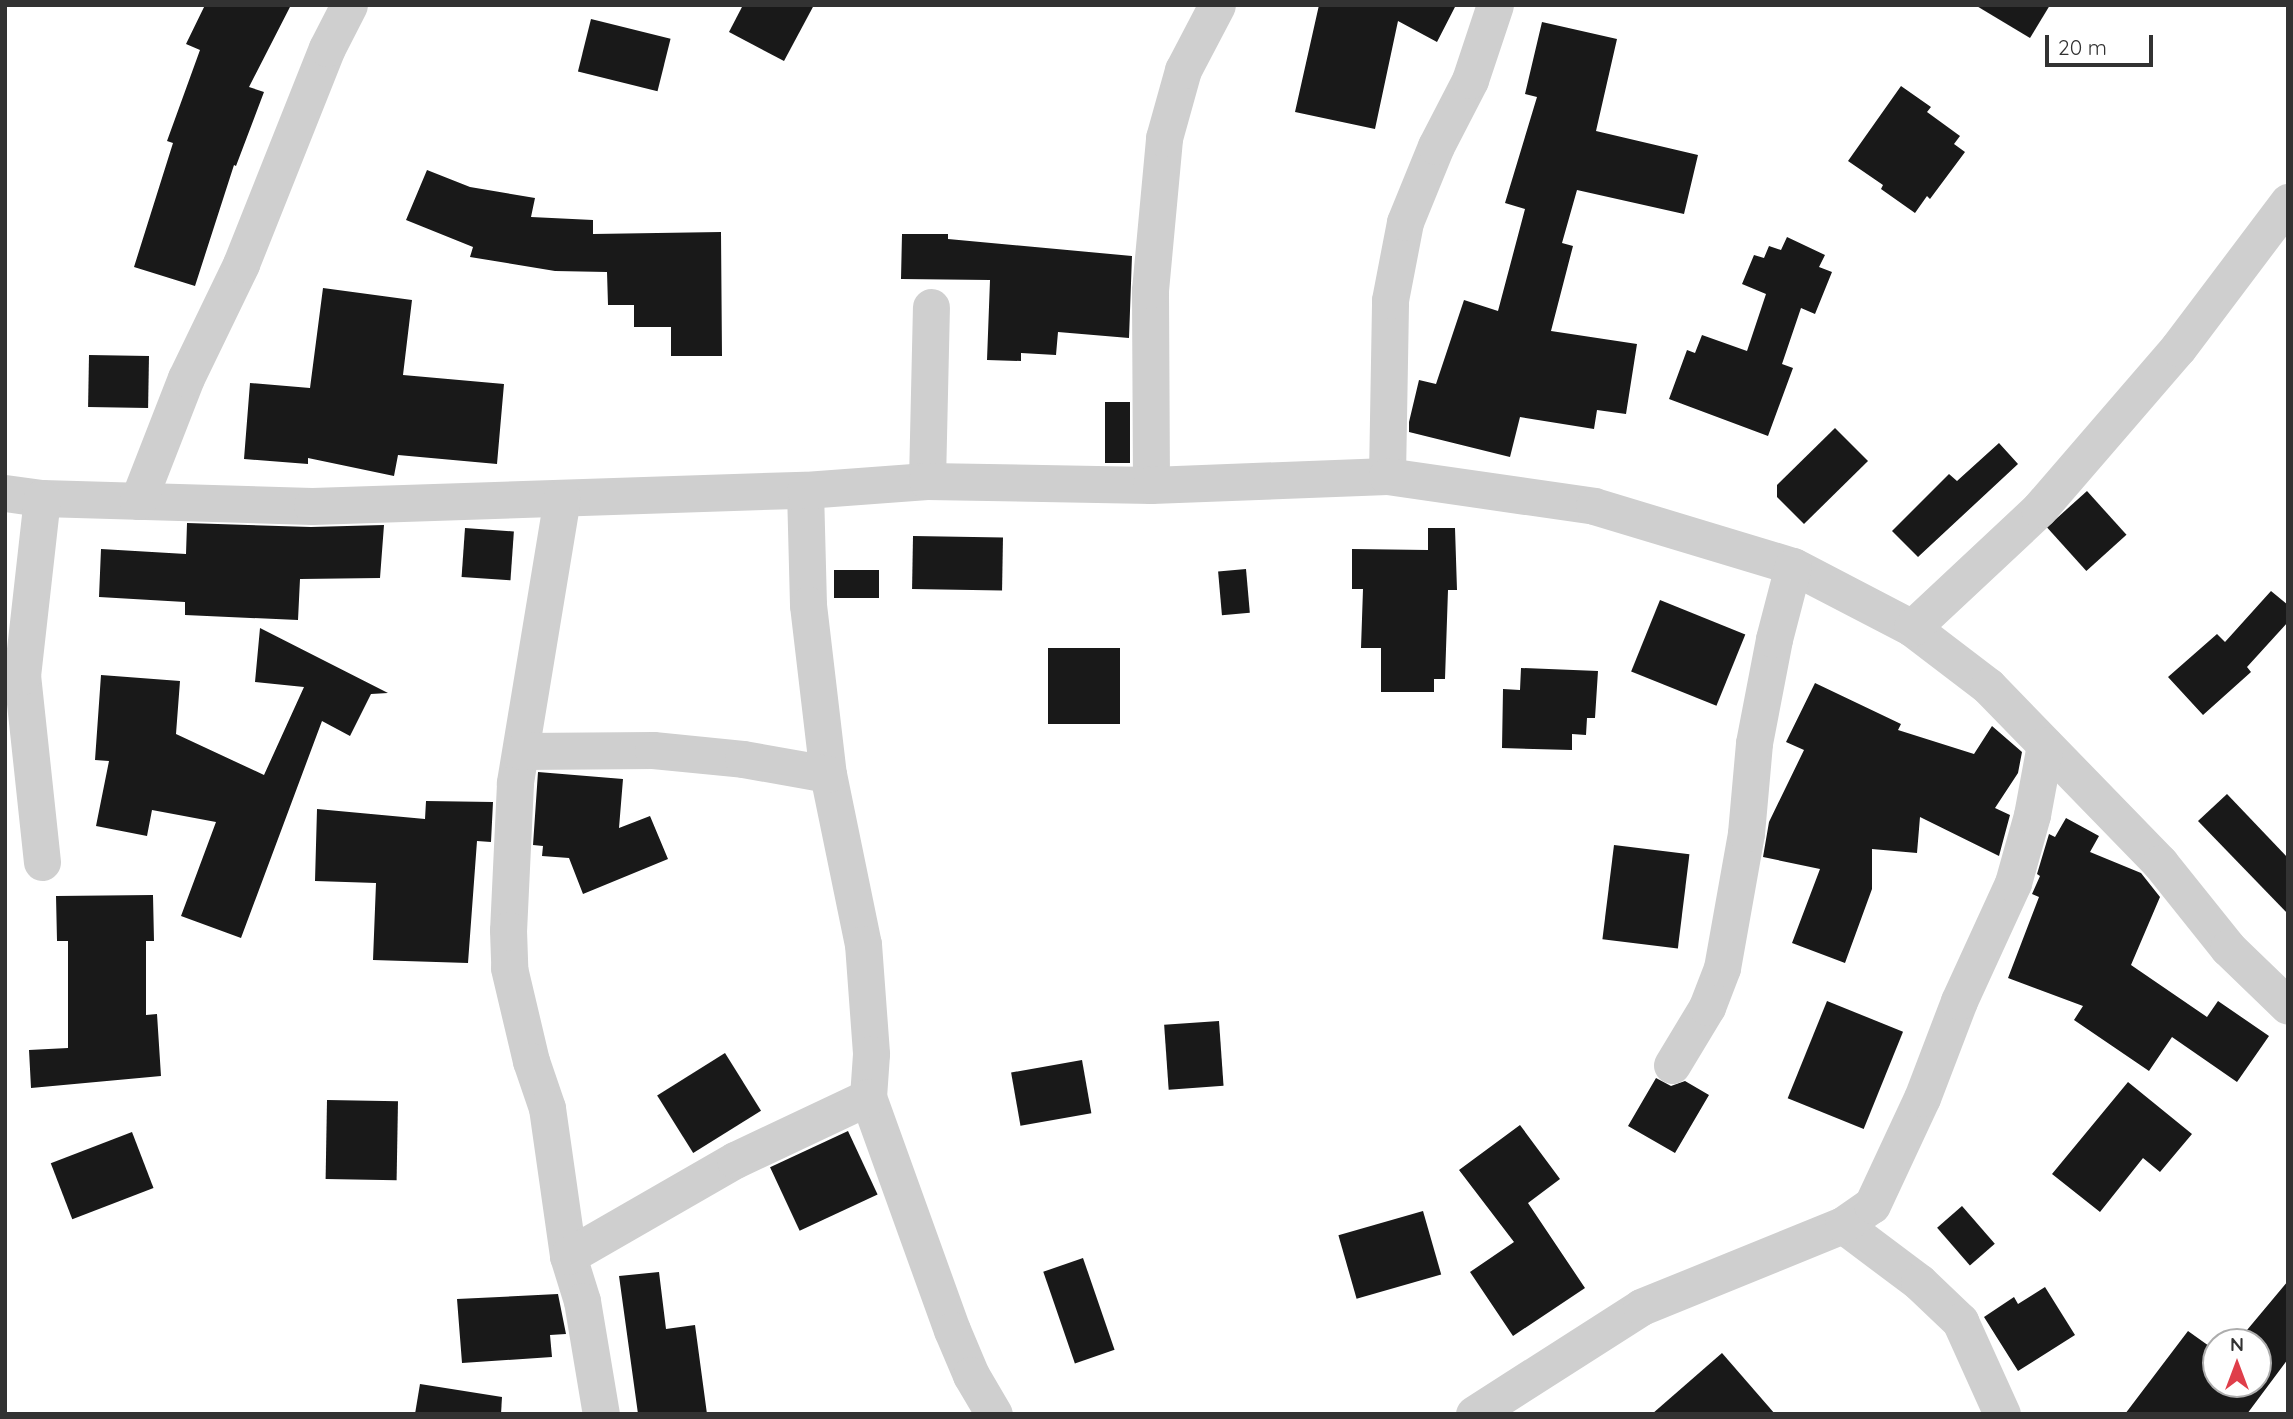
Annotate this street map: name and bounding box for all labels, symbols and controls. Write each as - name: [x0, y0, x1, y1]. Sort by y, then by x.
- scale bar: [2048, 21, 2156, 65]
- text: 20 m: [2058, 34, 2107, 60]
- north arrow: [2202, 1328, 2272, 1398]
- text: N: [2230, 1332, 2244, 1356]

